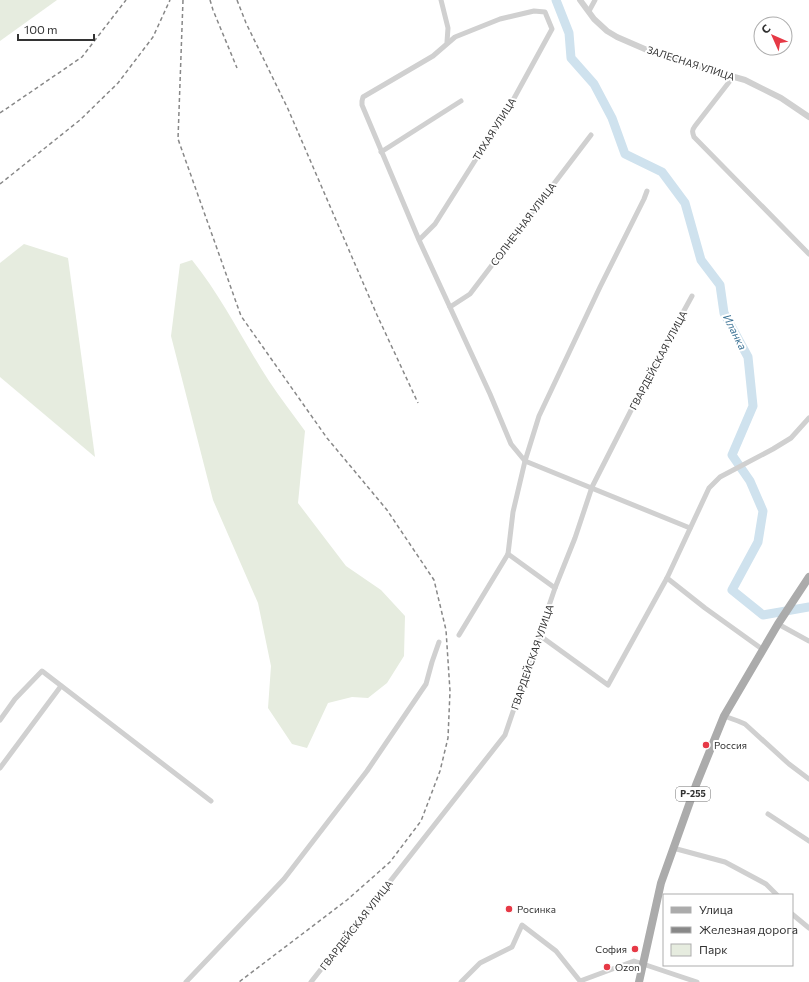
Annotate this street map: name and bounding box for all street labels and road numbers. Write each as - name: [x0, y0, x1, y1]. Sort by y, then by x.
- street label: ЗАЛЕСНАЯ УЛИЦА: [646, 43, 736, 83]
- street label: ТИХАЯ УЛИЦА: [470, 95, 518, 163]
- street label: СОЛНЕЧНАЯ УЛИЦА: [488, 180, 558, 268]
- street label: ГВАРДЕЙСКАЯ УЛИЦА: [627, 308, 689, 412]
- street label: ГВАРДЕЙСКАЯ УЛИЦА: [508, 603, 556, 711]
- road number: Р-255: [676, 787, 710, 801]
- street label: ГВАРДЕЙСКАЯ УЛИЦА: [317, 878, 395, 972]

